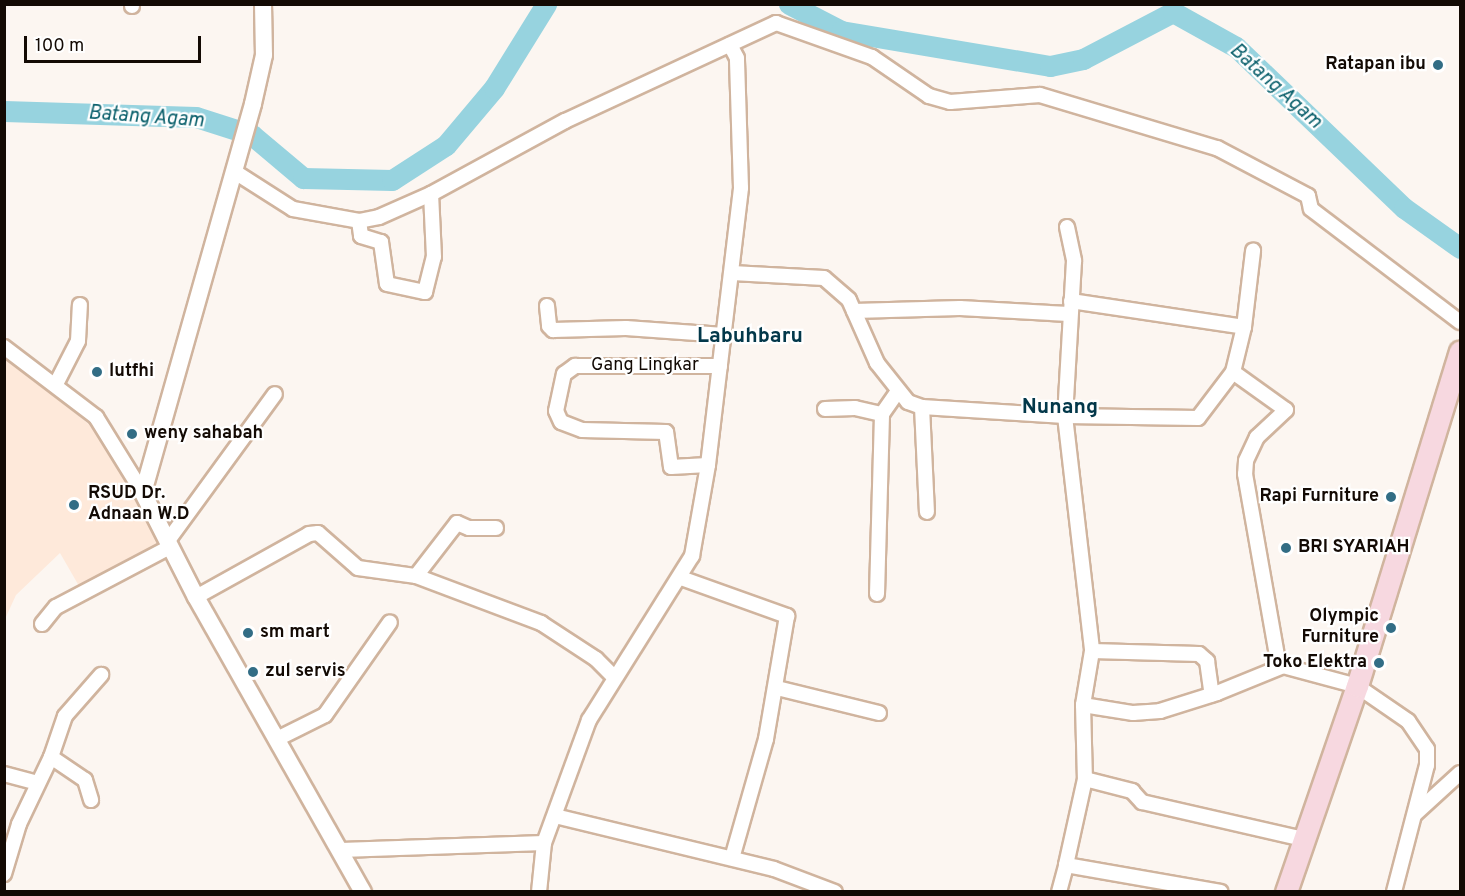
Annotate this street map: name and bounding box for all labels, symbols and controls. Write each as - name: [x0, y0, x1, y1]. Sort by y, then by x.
- scale bar: [27, 24, 204, 62]
- text: 100 m: [35, 35, 84, 58]
- water label: Batang Agam: [1224, 39, 1326, 135]
- place label: Ratapan ibu: [1325, 54, 1426, 76]
- marker: Ratapan ibu: [1431, 58, 1445, 72]
- water label: Batang Agam: [87, 102, 205, 134]
- district label: Labuhbaru: [697, 324, 803, 350]
- street label: Gang Lingkar: [591, 355, 699, 377]
- place label: lutfhi: [109, 361, 154, 383]
- marker: lutfhi: [90, 365, 104, 379]
- district label: Nunang: [1022, 395, 1098, 421]
- place label: weny sahabah: [144, 423, 263, 445]
- marker: weny sahabah: [125, 427, 139, 441]
- place label: RSUD Dr. Adnaan W.D: [88, 484, 190, 526]
- place label: Rapi Furniture: [1259, 486, 1379, 508]
- marker: Rapi Furniture: [1384, 490, 1398, 504]
- marker: RSUD Dr. Adnaan W.D: [65, 496, 83, 514]
- place label: BRI SYARIAH: [1298, 537, 1410, 559]
- marker: BRI SYARIAH: [1279, 541, 1293, 555]
- place label: Olympic Furniture: [1302, 607, 1379, 650]
- marker: Olympic Furniture: [1384, 621, 1398, 635]
- place label: sm mart: [260, 622, 330, 644]
- marker: sm mart: [241, 626, 255, 640]
- place label: Toko Elektra: [1263, 652, 1367, 674]
- marker: Toko Elektra: [1372, 656, 1386, 670]
- place label: zul servis: [265, 661, 346, 683]
- marker: zul servis: [246, 665, 260, 679]

